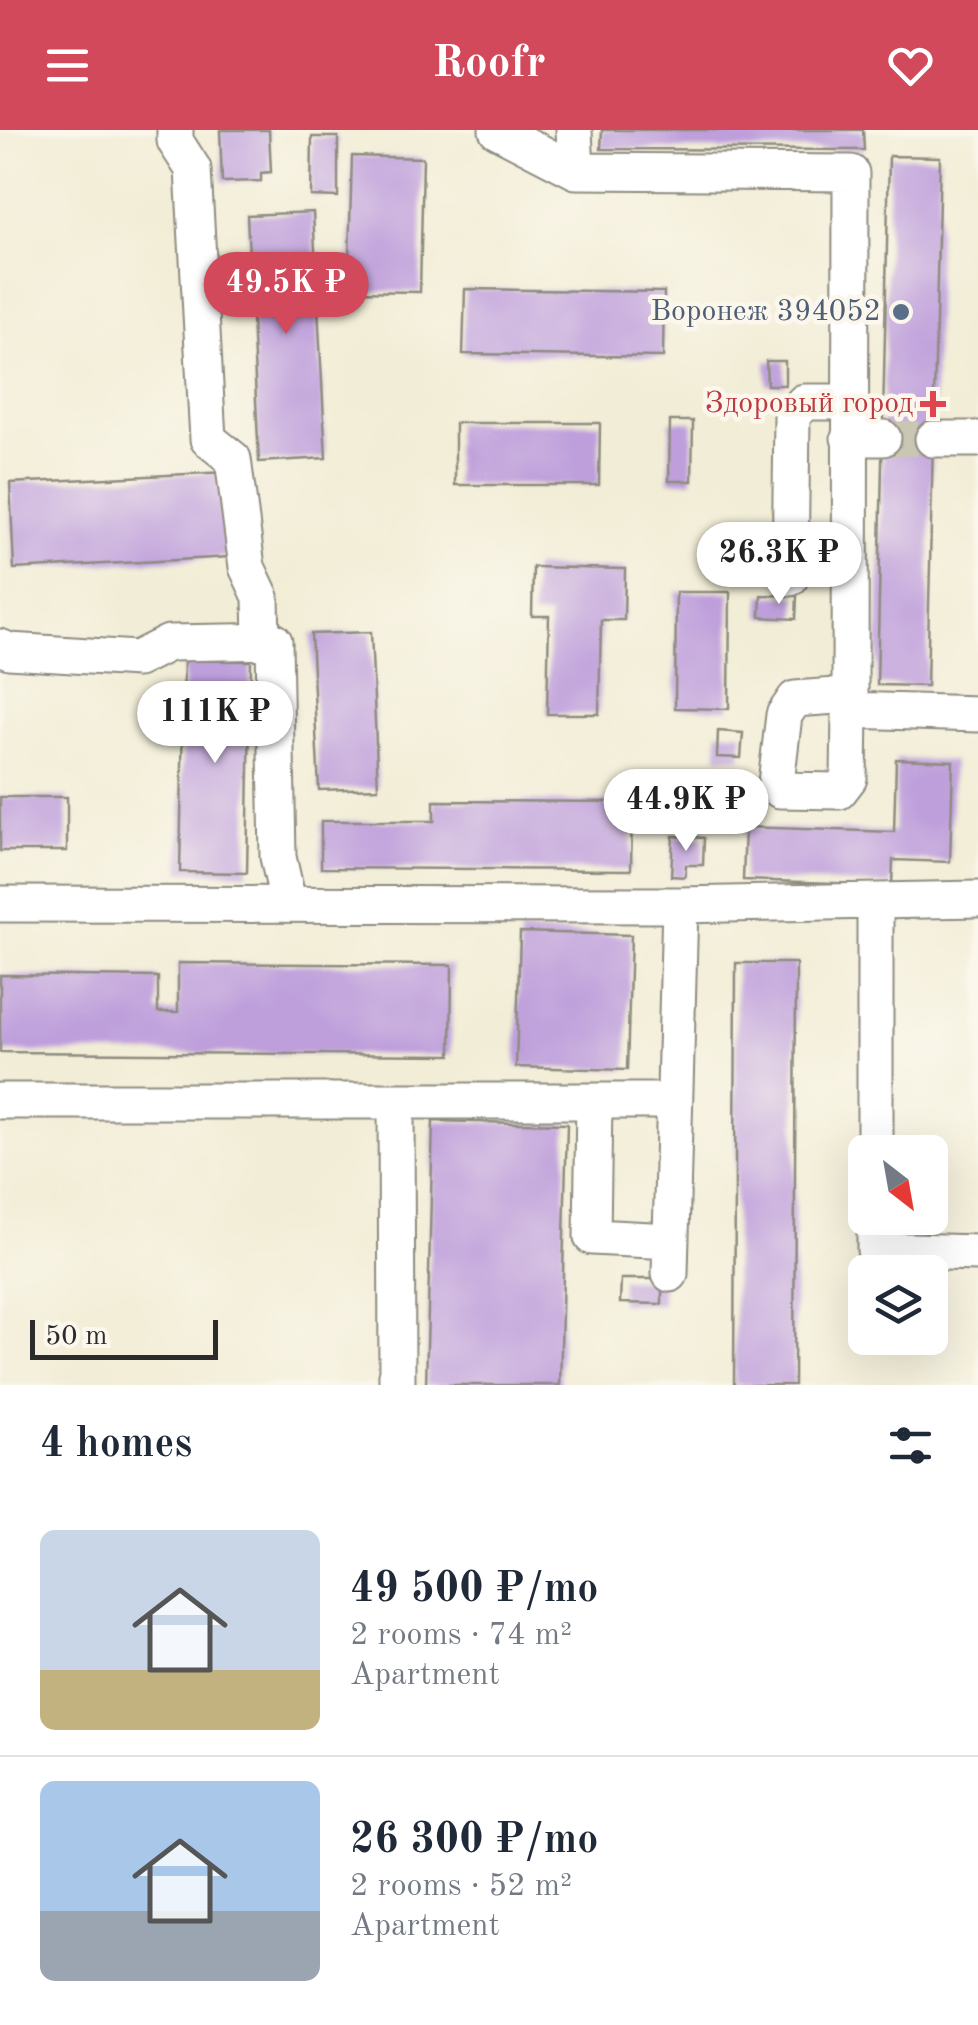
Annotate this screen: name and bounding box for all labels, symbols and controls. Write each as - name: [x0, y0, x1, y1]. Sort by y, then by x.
- icon: menu: [40, 38, 95, 93]
- icon: heart: [883, 38, 938, 93]
- text: Roofr: [432, 42, 546, 87]
- pin: 49.5K ₽: [194, 252, 378, 337]
- text: 49.5K ₽: [226, 268, 346, 300]
- place label: Воронеж 394052: [650, 297, 881, 327]
- marker: Воронеж 394052: [890, 301, 912, 323]
- place label: Здоровый город: [705, 389, 913, 419]
- marker: Здоровый город: [922, 393, 944, 415]
- pin: 26.3K ₽: [687, 522, 871, 607]
- text: 26.3K ₽: [719, 538, 839, 570]
- pin: 111K ₽: [134, 681, 296, 766]
- text: 111K ₽: [159, 697, 271, 729]
- pin: 44.9K ₽: [594, 769, 778, 854]
- text: 44.9K ₽: [626, 785, 746, 817]
- north arrow: [848, 1135, 948, 1235]
- map controls: [848, 1135, 948, 1355]
- button: layers: [848, 1255, 948, 1355]
- scale bar: [30, 1315, 218, 1360]
- text: 50 m: [45, 1323, 108, 1351]
- icon: filters: [883, 1418, 938, 1473]
- text: 4 homes: [40, 1424, 192, 1466]
- text: 49 500 ₽/mo: [350, 1569, 598, 1611]
- icon: home: [120, 1570, 240, 1690]
- text: 2 rooms · 74 m²: [350, 1620, 572, 1652]
- text: Apartment: [350, 1660, 500, 1692]
- text: 26 300 ₽/mo: [350, 1820, 598, 1862]
- icon: home: [120, 1821, 240, 1941]
- text: 2 rooms · 52 m²: [350, 1871, 572, 1903]
- text: Apartment: [350, 1911, 500, 1943]

